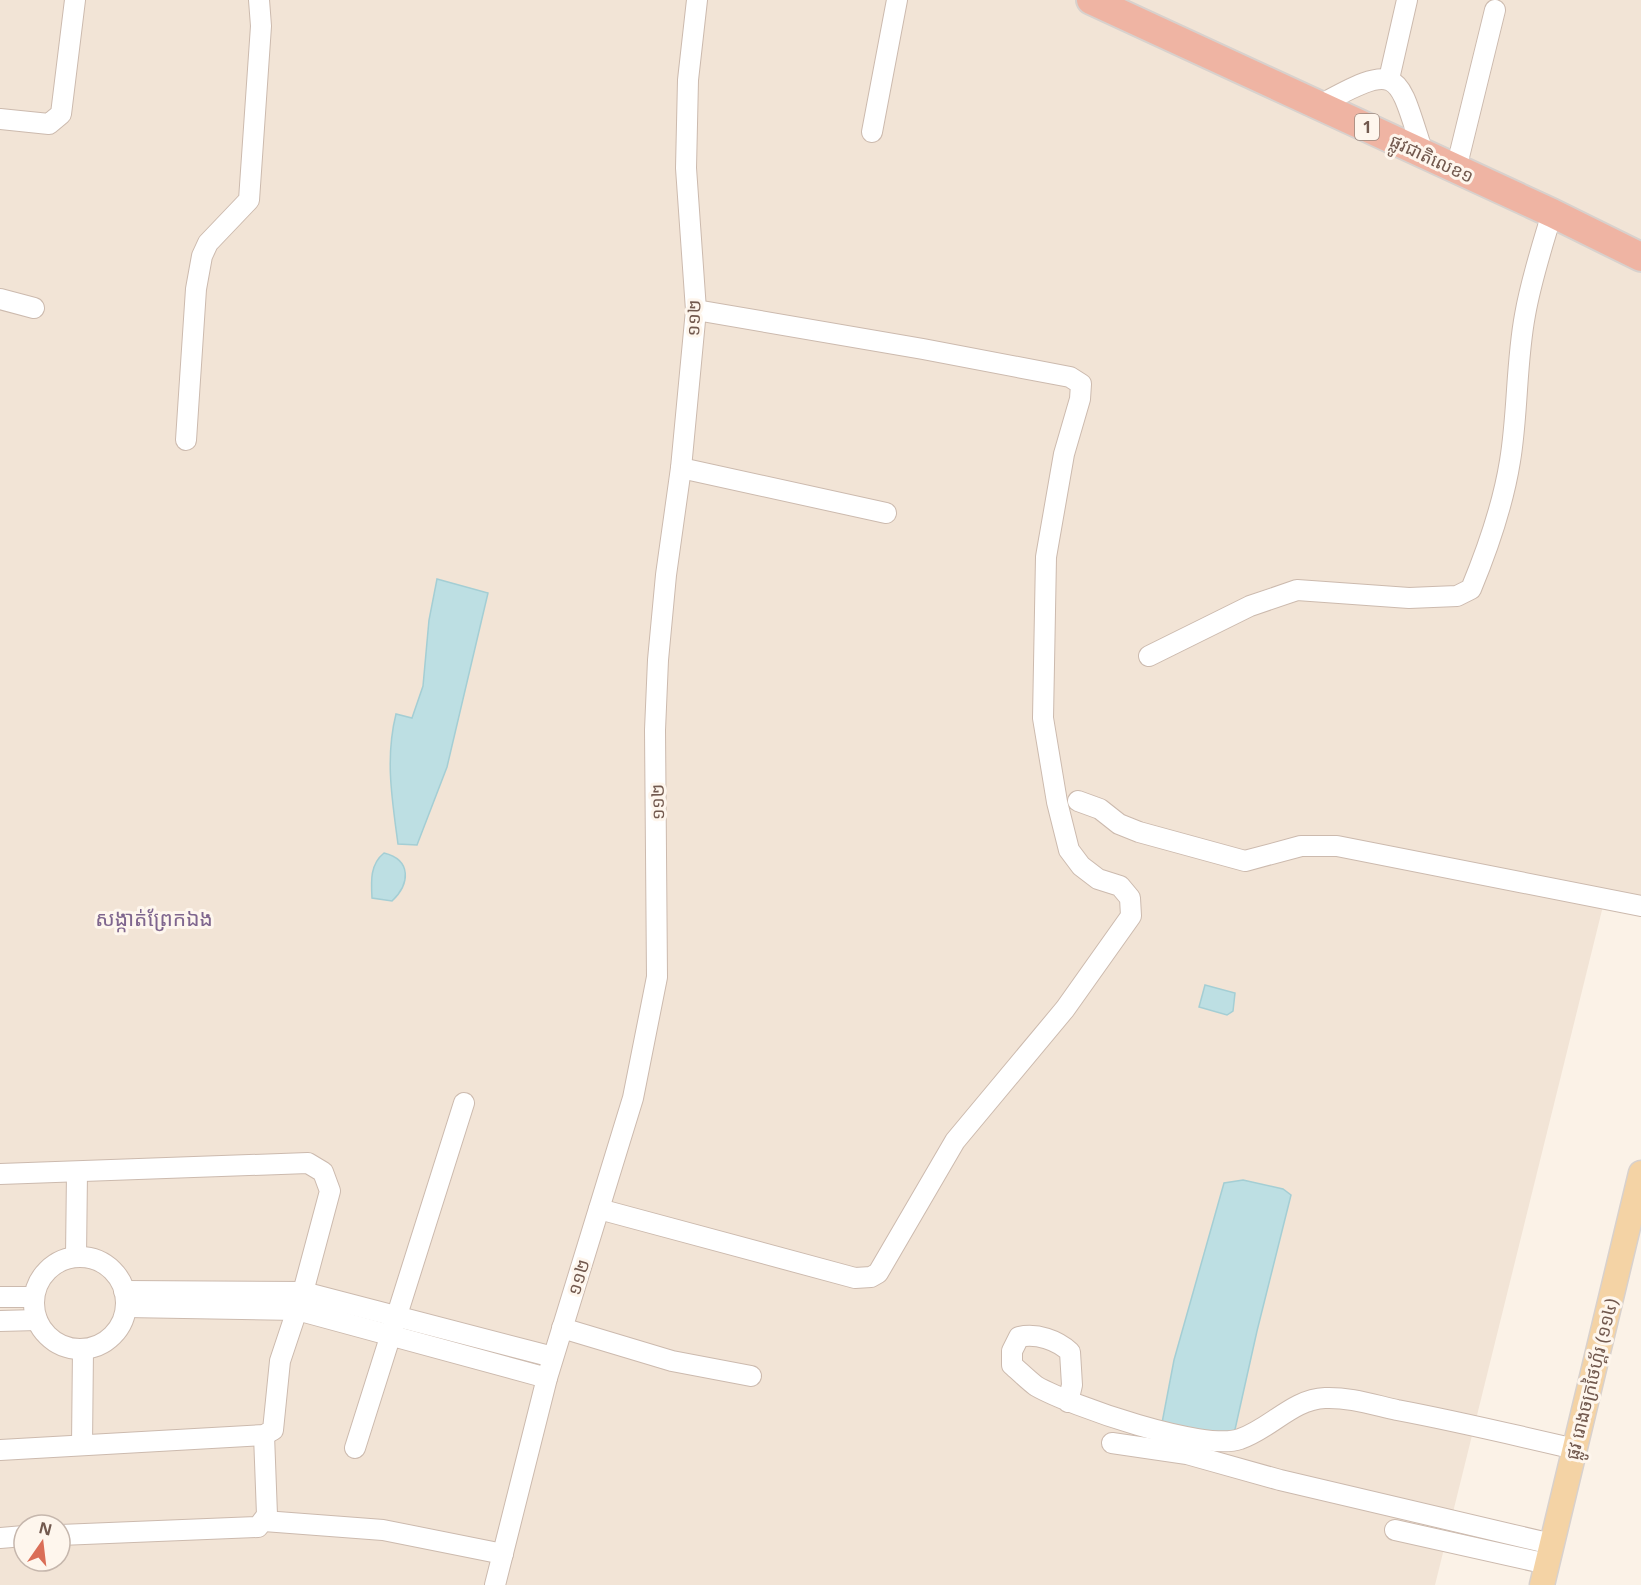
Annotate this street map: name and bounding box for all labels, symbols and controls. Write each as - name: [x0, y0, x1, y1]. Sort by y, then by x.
- road number: 1: [1355, 114, 1379, 140]
- street label: ផ្លូវជាតិលេខ១: [1384, 128, 1478, 193]
- street label: ១១២: [680, 299, 706, 337]
- street label: ១១២: [645, 784, 669, 820]
- district label: សង្កាត់ព្រែកឯង: [95, 904, 213, 933]
- street label: ១១២: [561, 1256, 595, 1298]
- street label: ផ្លូវ រោងចក្រថៃហ្គ័រ (១១៤): [1559, 1296, 1628, 1464]
- north arrow: [12, 1513, 72, 1573]
- text: N: [37, 1516, 55, 1541]

